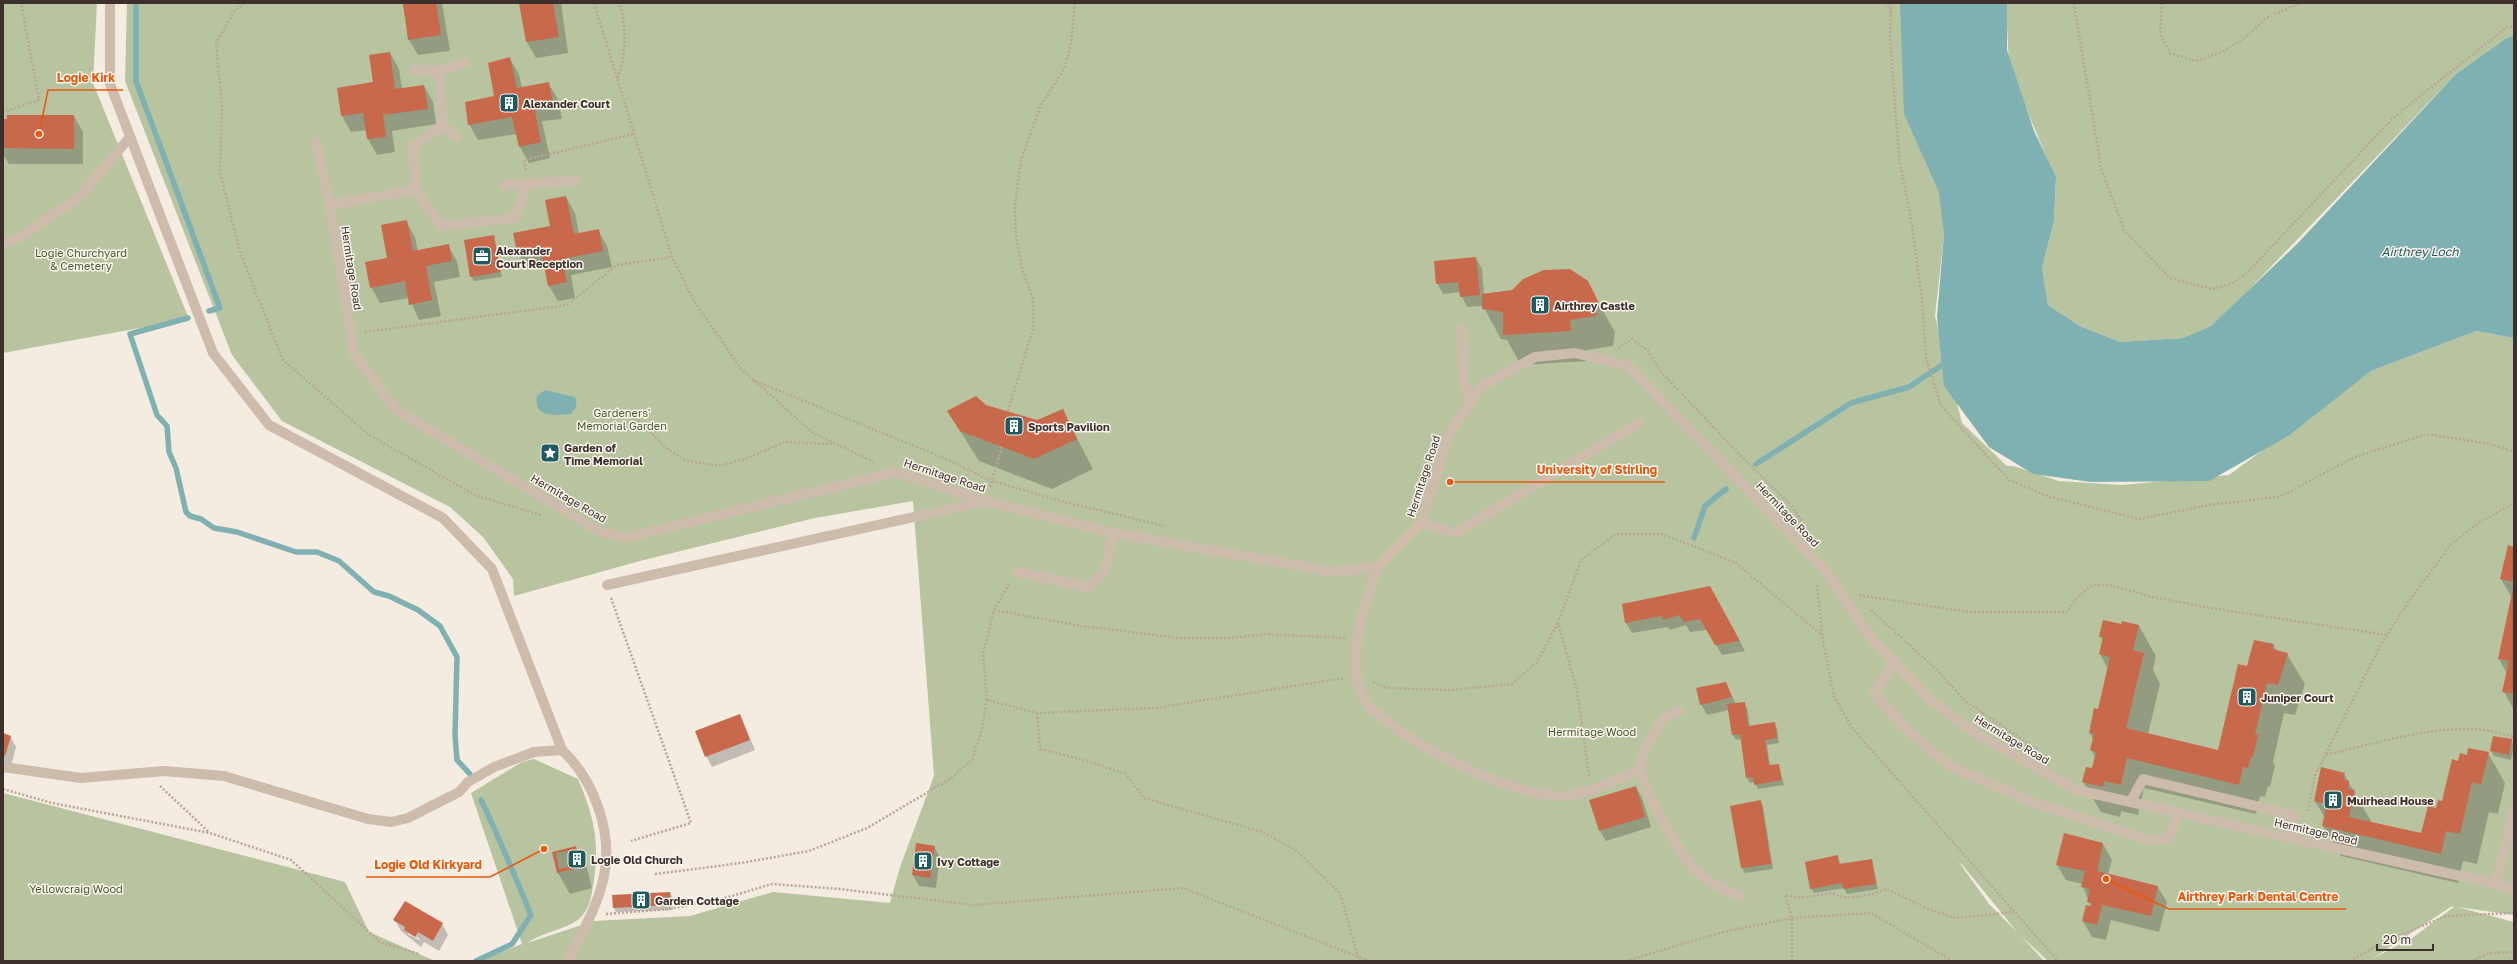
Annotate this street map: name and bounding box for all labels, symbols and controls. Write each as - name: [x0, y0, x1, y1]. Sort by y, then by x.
- callout: Logie Kirk: [48, 66, 123, 90]
- text: Logie Kirk: [57, 70, 115, 85]
- building icon: Alexander Court: [498, 92, 520, 114]
- place label: Alexander Court: [523, 97, 611, 110]
- street label: Hermitage Road: [339, 225, 365, 311]
- place label: Alexander Court Reception: [496, 244, 583, 270]
- water label: Airthrey Loch: [2381, 244, 2459, 259]
- office icon: Alexander Court Reception: [471, 245, 493, 267]
- park label: Logie Churchyard & Cemetery: [35, 246, 127, 272]
- building icon: Airthrey Castle: [1529, 294, 1551, 316]
- place label: Airthrey Castle: [1554, 299, 1635, 312]
- park label: Gardeners' Memorial Garden: [577, 406, 667, 432]
- building icon: Sports Pavilion: [1003, 415, 1025, 437]
- place label: Sports Pavilion: [1028, 420, 1110, 433]
- street label: Hermitage Road: [1404, 433, 1442, 519]
- place label: Garden of Time Memorial: [564, 441, 643, 467]
- place icon: Garden of Time Memorial: [539, 442, 561, 464]
- street label: Hermitage Road: [902, 456, 988, 494]
- callout: University of Stirling: [1529, 458, 1665, 482]
- text: University of Stirling: [1537, 462, 1657, 477]
- street label: Hermitage Road: [529, 471, 609, 525]
- street label: Hermitage Road: [1754, 479, 1822, 549]
- building icon: Juniper Court: [2236, 686, 2258, 708]
- place label: Juniper Court: [2261, 691, 2334, 704]
- street label: Hermitage Road: [1972, 711, 2052, 767]
- park label: Hermitage Wood: [1548, 725, 1636, 738]
- building icon: Muirhead House: [2322, 789, 2344, 811]
- place label: Muirhead House: [2347, 794, 2434, 807]
- street label: Hermitage Road: [2273, 815, 2359, 847]
- building icon: Logie Old Church: [566, 848, 588, 870]
- building icon: Ivy Cottage: [912, 850, 934, 872]
- callout: Logie Old Kirkyard: [366, 853, 490, 877]
- place label: Logie Old Church: [591, 853, 683, 866]
- place label: Ivy Cottage: [937, 855, 1000, 868]
- text: Logie Old Kirkyard: [374, 857, 482, 872]
- park label: Yellowcraig Wood: [29, 882, 123, 895]
- callout: Airthrey Park Dental Centre: [2169, 885, 2346, 909]
- building icon: Garden Cottage: [630, 889, 652, 911]
- text: Airthrey Park Dental Centre: [2178, 889, 2338, 904]
- place label: Garden Cottage: [655, 894, 739, 907]
- scale bar: [2377, 926, 2433, 952]
- text: 20 m: [2383, 932, 2411, 947]

